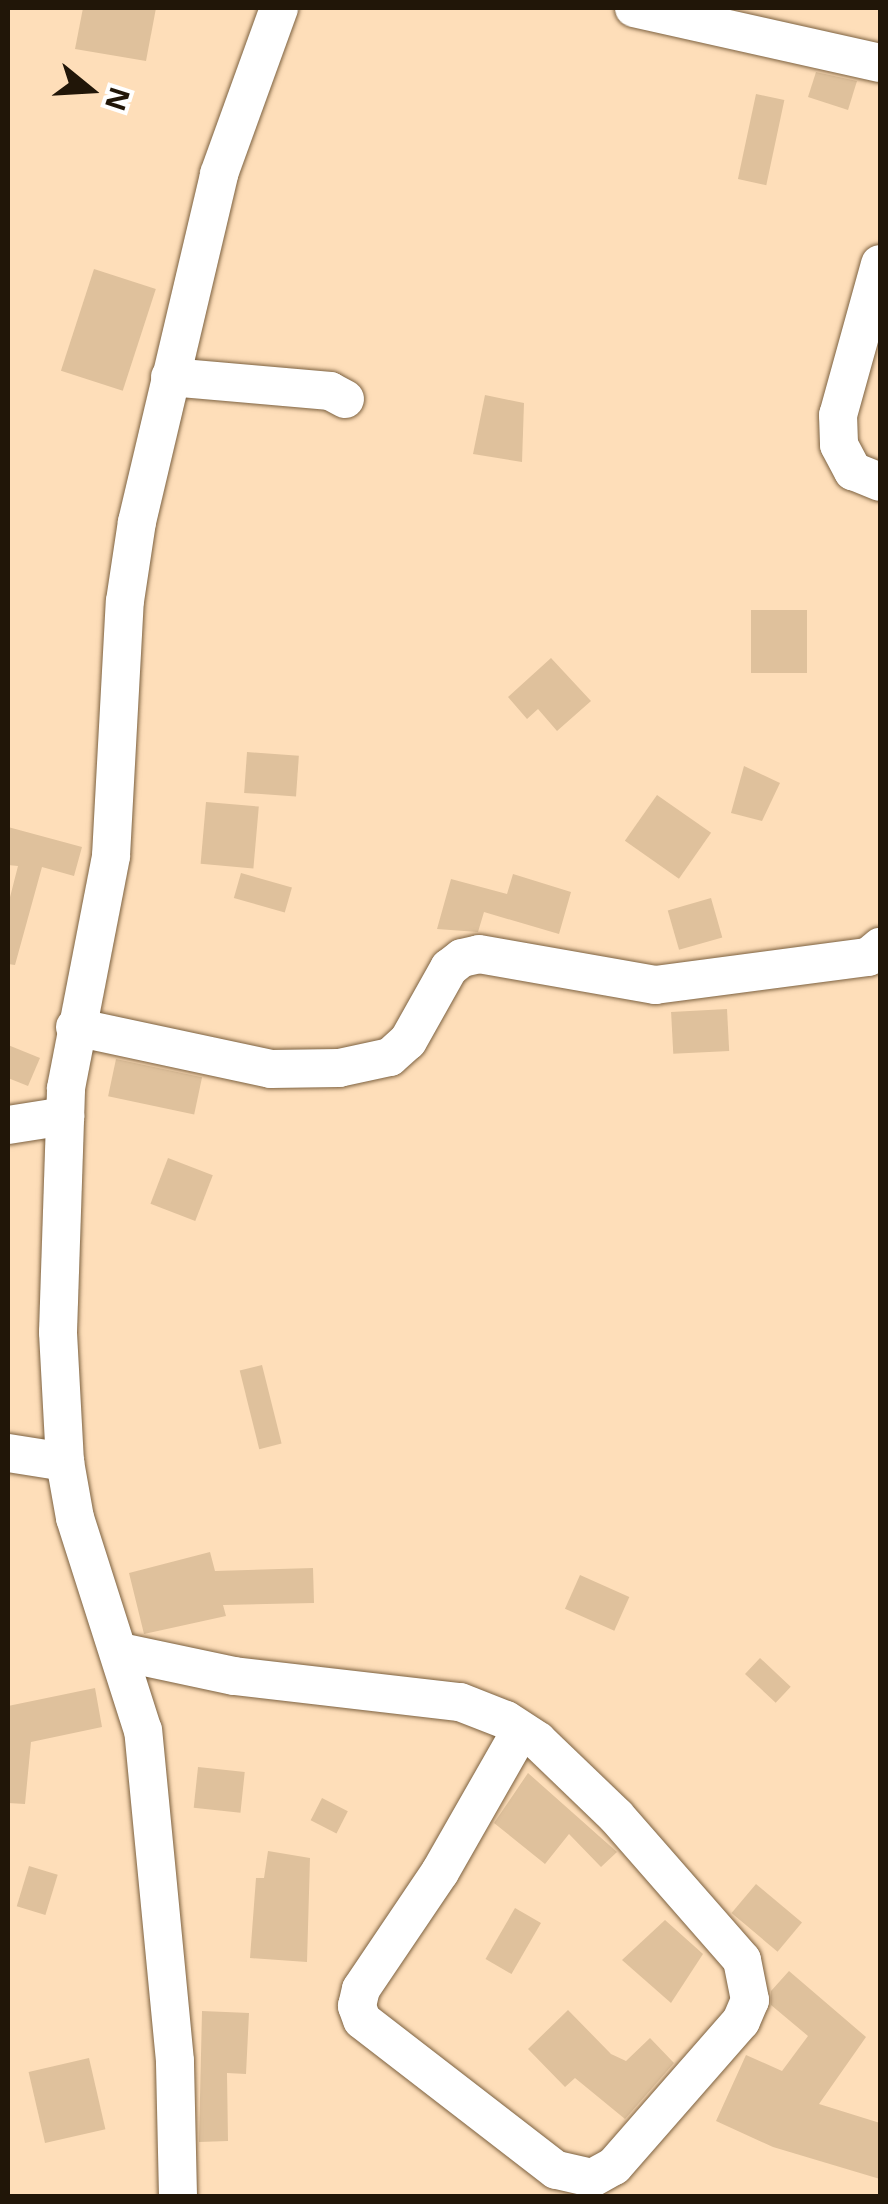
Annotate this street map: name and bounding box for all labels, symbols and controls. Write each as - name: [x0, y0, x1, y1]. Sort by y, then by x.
- north arrow: [40, 40, 140, 140]
- text: N: [97, 83, 140, 116]

